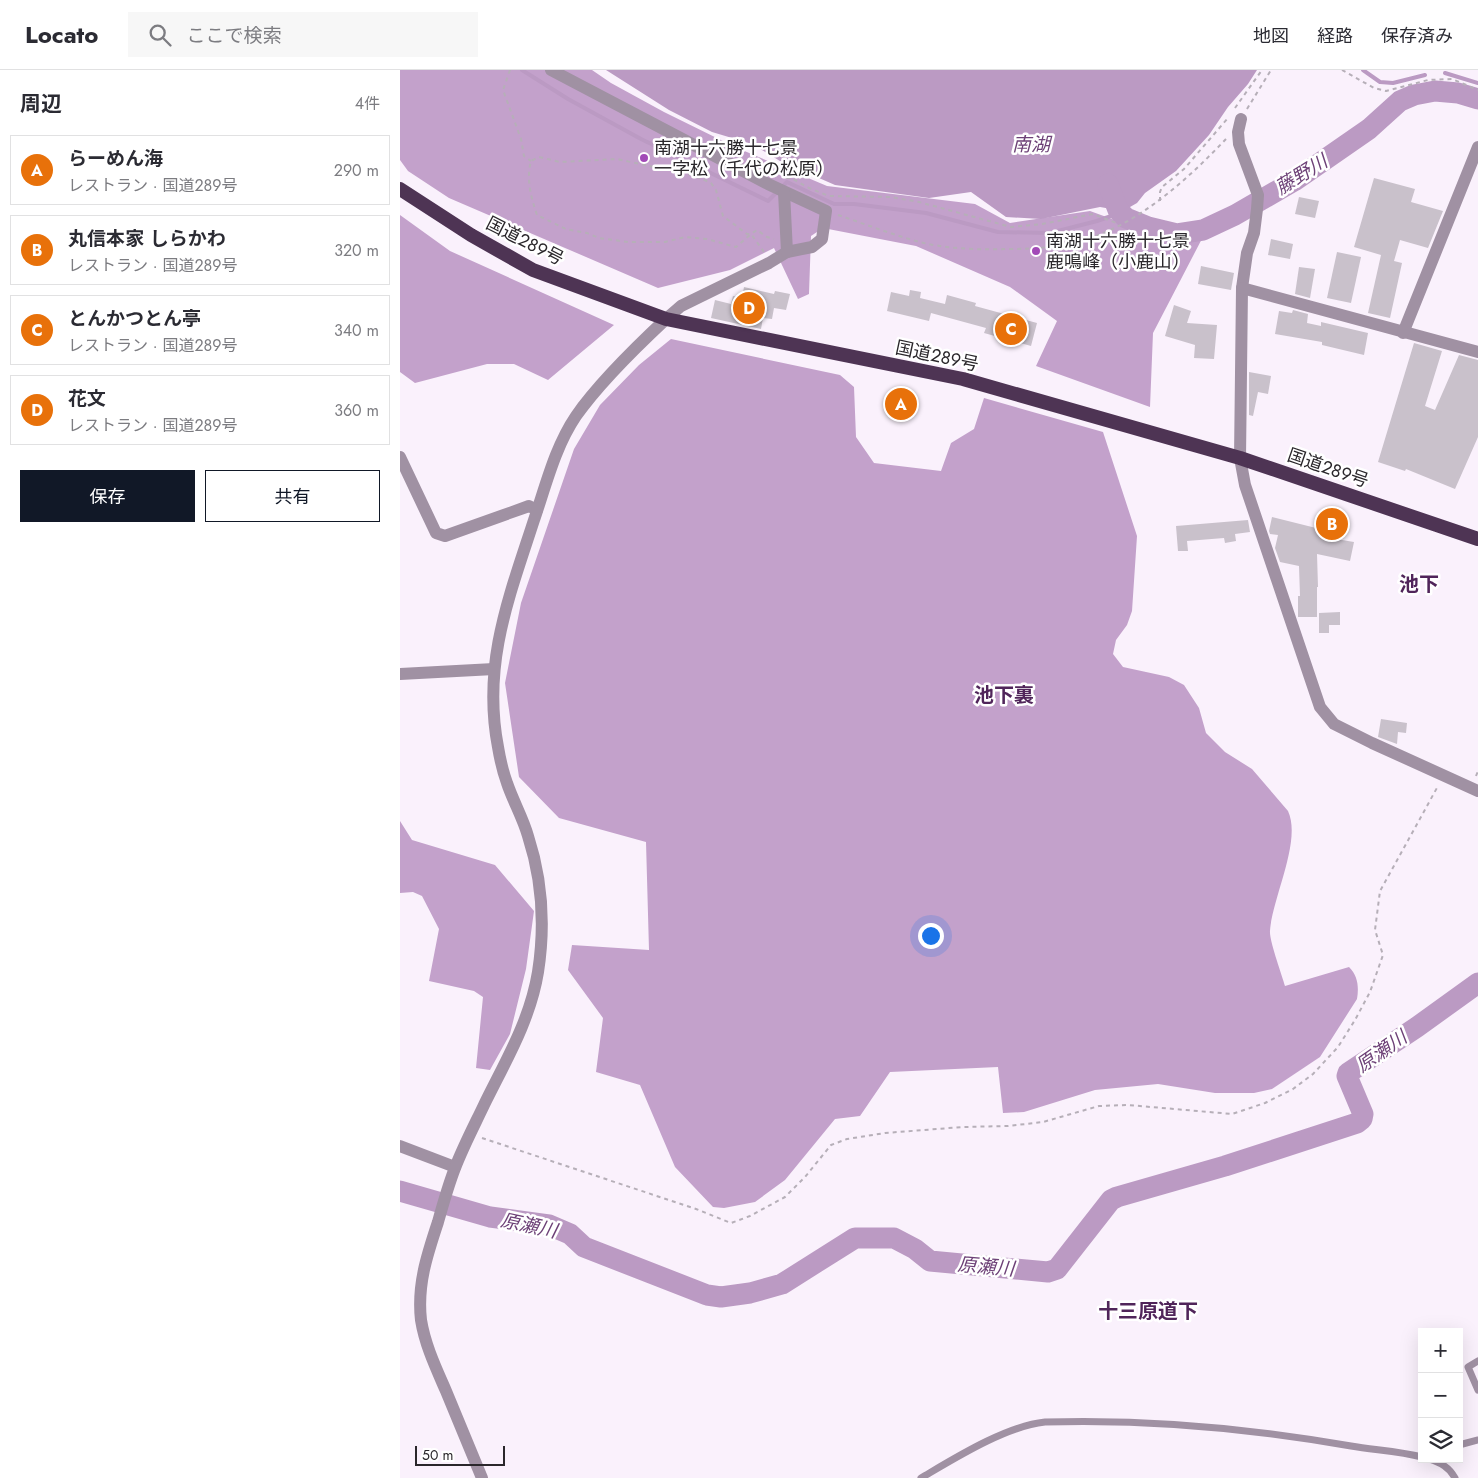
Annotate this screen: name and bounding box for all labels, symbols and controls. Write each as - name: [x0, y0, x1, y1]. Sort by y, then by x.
- search box: [128, 12, 478, 57]
- text: Locato: [25, 17, 98, 52]
- icon: search: [146, 21, 174, 49]
- text: ここで検索: [186, 22, 281, 49]
- text: 地図: [1253, 23, 1289, 49]
- text: 経路: [1317, 23, 1353, 49]
- text: 保存済み: [1381, 23, 1453, 49]
- text: 周辺: [20, 89, 62, 119]
- text: 4件: [355, 92, 380, 115]
- water label: 南湖: [1012, 131, 1053, 158]
- place label: 南湖十六勝十七景 一字松（千代の松原）: [654, 135, 834, 182]
- text: らーめん海: [68, 145, 163, 172]
- water label: 藤野川: [1270, 147, 1334, 201]
- marker: 南湖十六勝十七景 一字松（千代の松原）: [638, 152, 650, 164]
- text: A: [31, 159, 43, 182]
- text: 290 m: [334, 159, 379, 182]
- text: レストラン · 国道289号: [68, 174, 237, 197]
- street label: 国道289号: [481, 210, 569, 272]
- text: 丸信本家 しらかわ: [68, 225, 226, 252]
- place label: 南湖十六勝十七景 鹿鳴峰（小鹿山）: [1046, 228, 1190, 275]
- text: B: [32, 239, 42, 262]
- text: 320 m: [334, 239, 379, 262]
- marker: 南湖十六勝十七景 鹿鳴峰（小鹿山）: [1030, 245, 1042, 257]
- text: レストラン · 国道289号: [68, 254, 237, 277]
- pin: D: [733, 289, 765, 327]
- text: とんかつとん亭: [68, 305, 201, 332]
- pin: C: [995, 310, 1027, 348]
- text: C: [31, 319, 43, 342]
- text: 340 m: [334, 319, 379, 342]
- text: レストラン · 国道289号: [68, 334, 237, 357]
- street label: 国道289号: [893, 335, 981, 377]
- text: 花文: [68, 385, 106, 412]
- pin: A: [885, 385, 917, 423]
- text: D: [31, 399, 43, 422]
- text: 360 m: [334, 399, 379, 422]
- text: レストラン · 国道289号: [68, 414, 237, 437]
- street label: 国道289号: [1284, 442, 1372, 494]
- button: 保存: [20, 470, 195, 522]
- button: 共有: [205, 470, 380, 522]
- pin: B: [1316, 505, 1348, 543]
- district label: 池下: [1399, 570, 1439, 599]
- district label: 池下裏: [974, 681, 1034, 710]
- your location: [918, 923, 944, 949]
- water label: 原瀬川: [1350, 1023, 1414, 1079]
- water label: 原瀬川: [498, 1206, 562, 1245]
- water label: 原瀬川: [956, 1251, 1018, 1283]
- district label: 十三原道下: [1098, 1297, 1198, 1326]
- map controls: [1418, 1328, 1463, 1463]
- button: +: [1418, 1328, 1463, 1373]
- button: −: [1418, 1373, 1463, 1418]
- button: layers: [1418, 1418, 1463, 1463]
- scale bar: [415, 1443, 505, 1466]
- text: 50 m: [422, 1445, 453, 1465]

